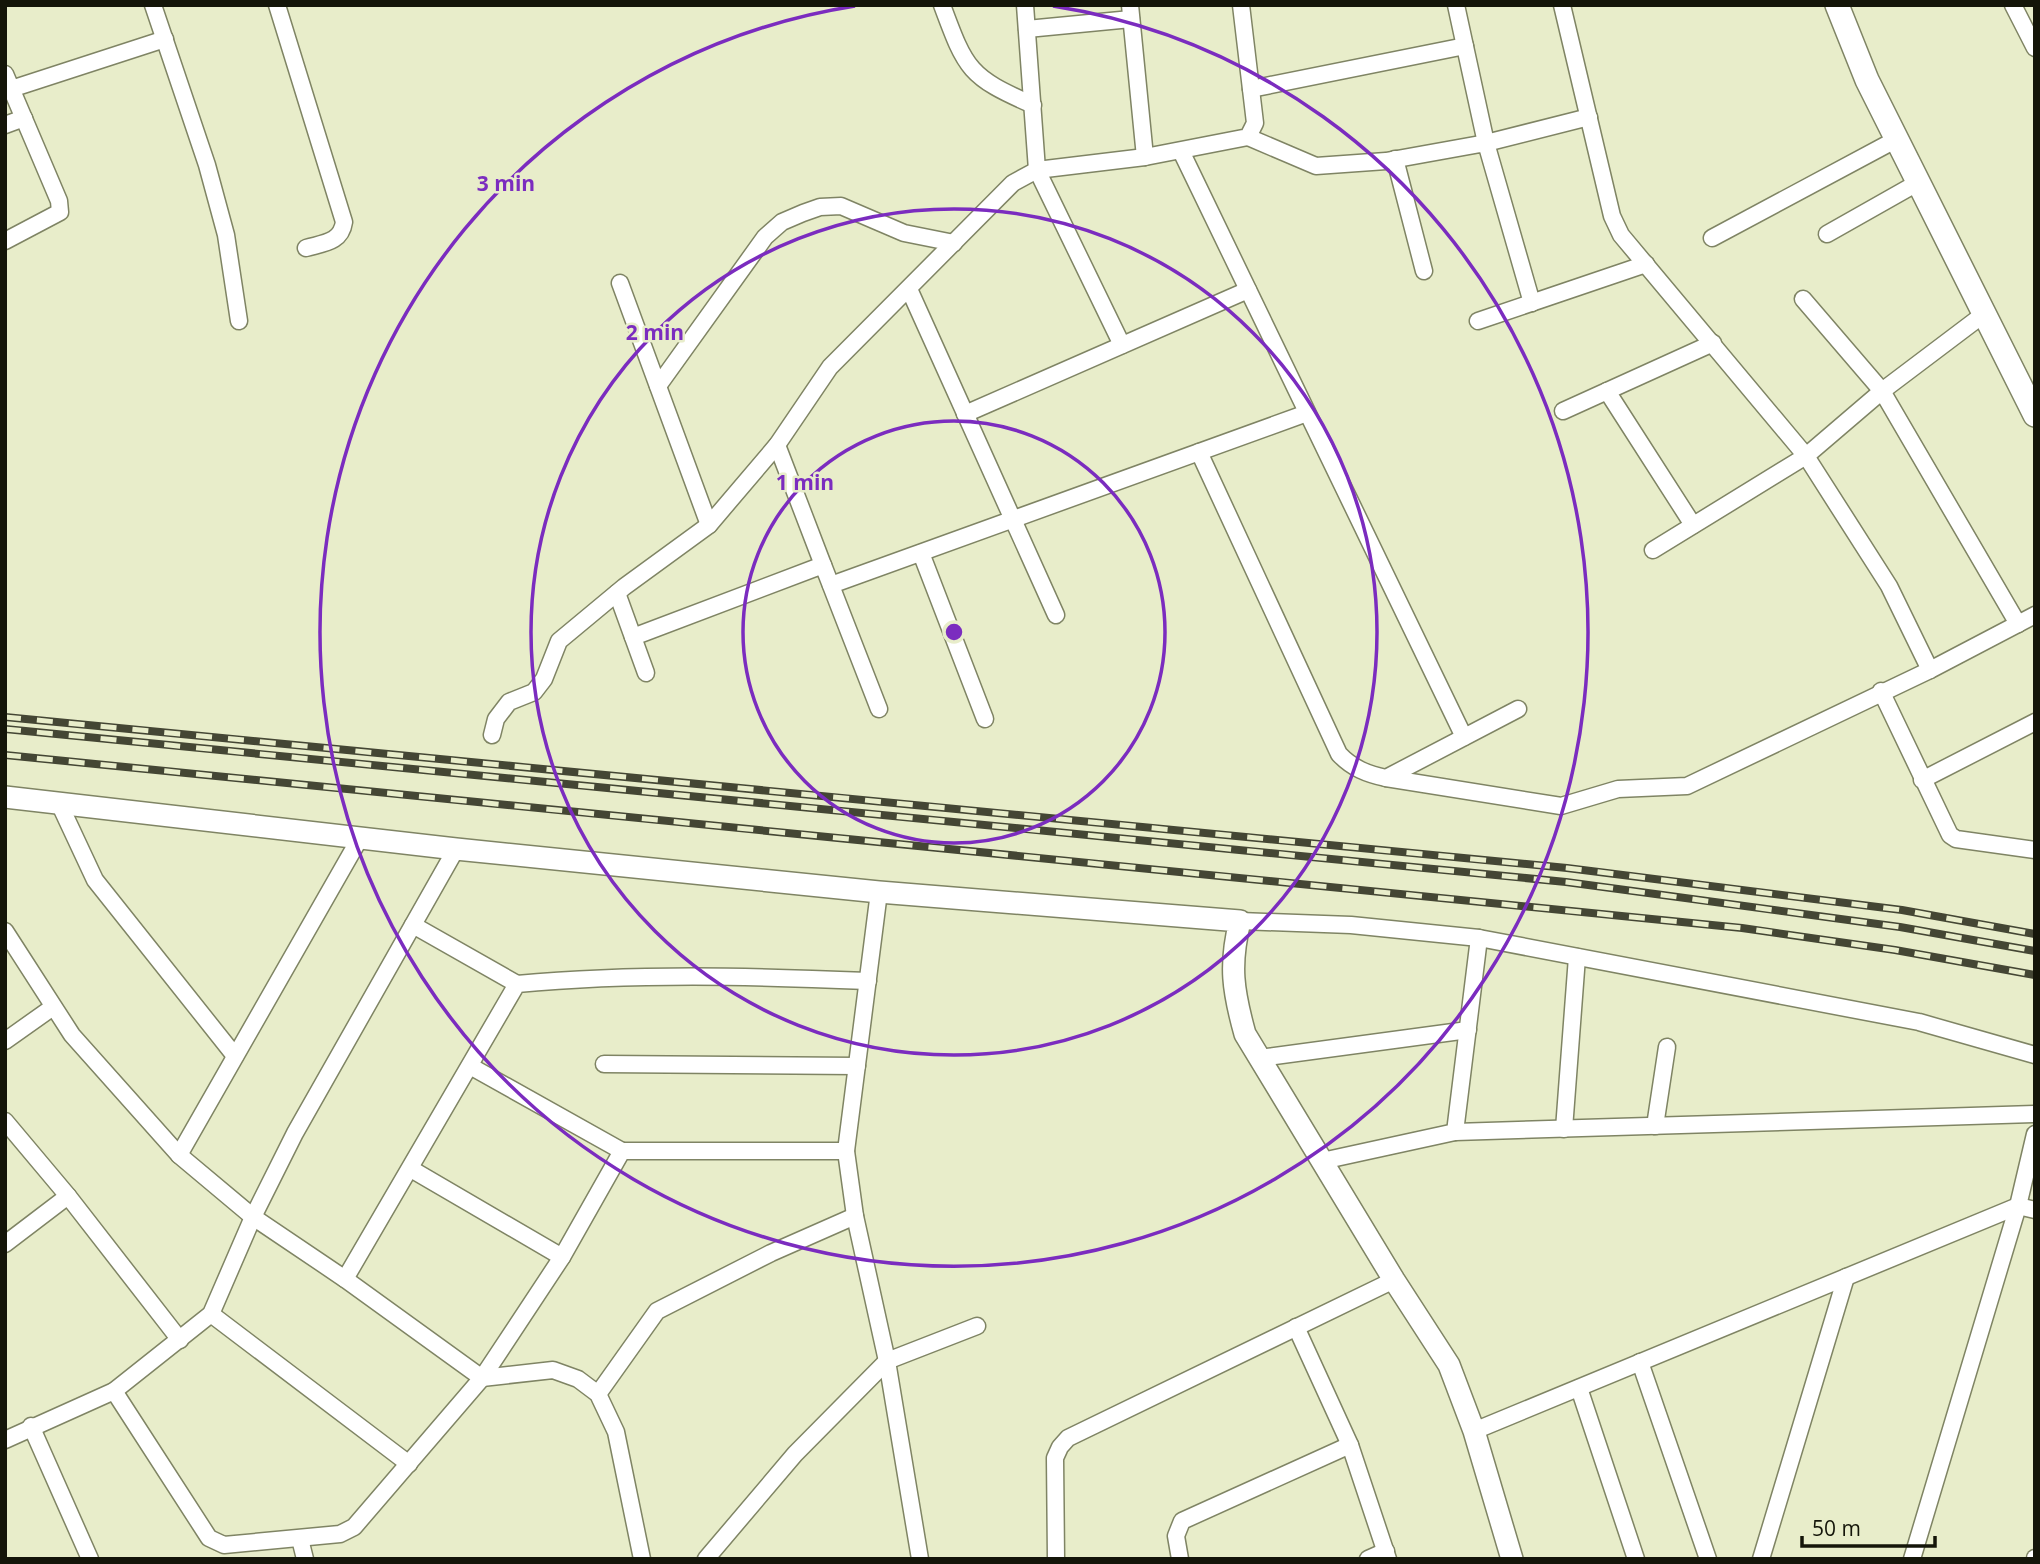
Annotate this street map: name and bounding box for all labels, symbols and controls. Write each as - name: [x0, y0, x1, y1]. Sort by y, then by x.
- text: 3 min: [477, 169, 535, 197]
- text: 2 min: [626, 318, 684, 346]
- text: 1 min: [776, 468, 834, 496]
- centre of rings: [942, 620, 966, 644]
- scale bar: [1802, 1504, 1935, 1548]
- text: 50 m: [1812, 1514, 1861, 1542]

